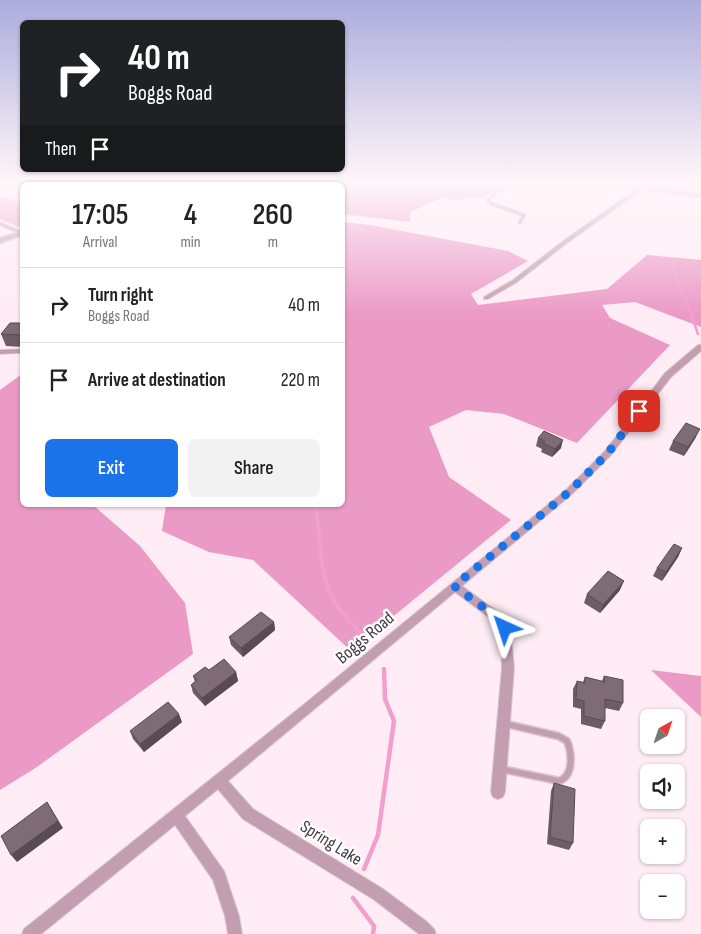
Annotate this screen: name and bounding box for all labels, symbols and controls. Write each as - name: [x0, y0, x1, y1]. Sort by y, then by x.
- text: 40 m: [128, 37, 190, 80]
- icon: right: [45, 40, 110, 105]
- text: Boggs Road: [128, 80, 212, 107]
- icon: arrive: [86, 135, 114, 163]
- text: Then: [45, 138, 76, 161]
- text: 17:05: [72, 197, 128, 233]
- text: 4: [184, 197, 197, 233]
- text: 260: [253, 197, 293, 233]
- text: Arrival: [83, 233, 117, 252]
- text: min: [180, 233, 201, 252]
- text: m: [268, 233, 278, 252]
- text: Turn right: [88, 284, 153, 307]
- icon: right: [45, 291, 73, 319]
- text: 40 m: [288, 294, 320, 317]
- text: Boggs Road: [88, 307, 149, 326]
- icon: arrive: [45, 366, 73, 394]
- text: Arrive at destination: [88, 369, 226, 392]
- text: 220 m: [281, 369, 320, 392]
- pin: [618, 390, 660, 432]
- icon: arrive: [625, 397, 653, 425]
- button: Exit: [45, 439, 178, 497]
- button: Share: [188, 439, 320, 497]
- position arrow: [478, 601, 530, 653]
- street label: Boggs Road: [332, 608, 398, 668]
- north arrow: [640, 709, 685, 754]
- map controls: [640, 709, 685, 919]
- button: sound: [640, 764, 685, 809]
- street label: Spring Lake: [296, 816, 366, 870]
- button: +: [640, 819, 685, 864]
- button: −: [640, 874, 685, 919]

